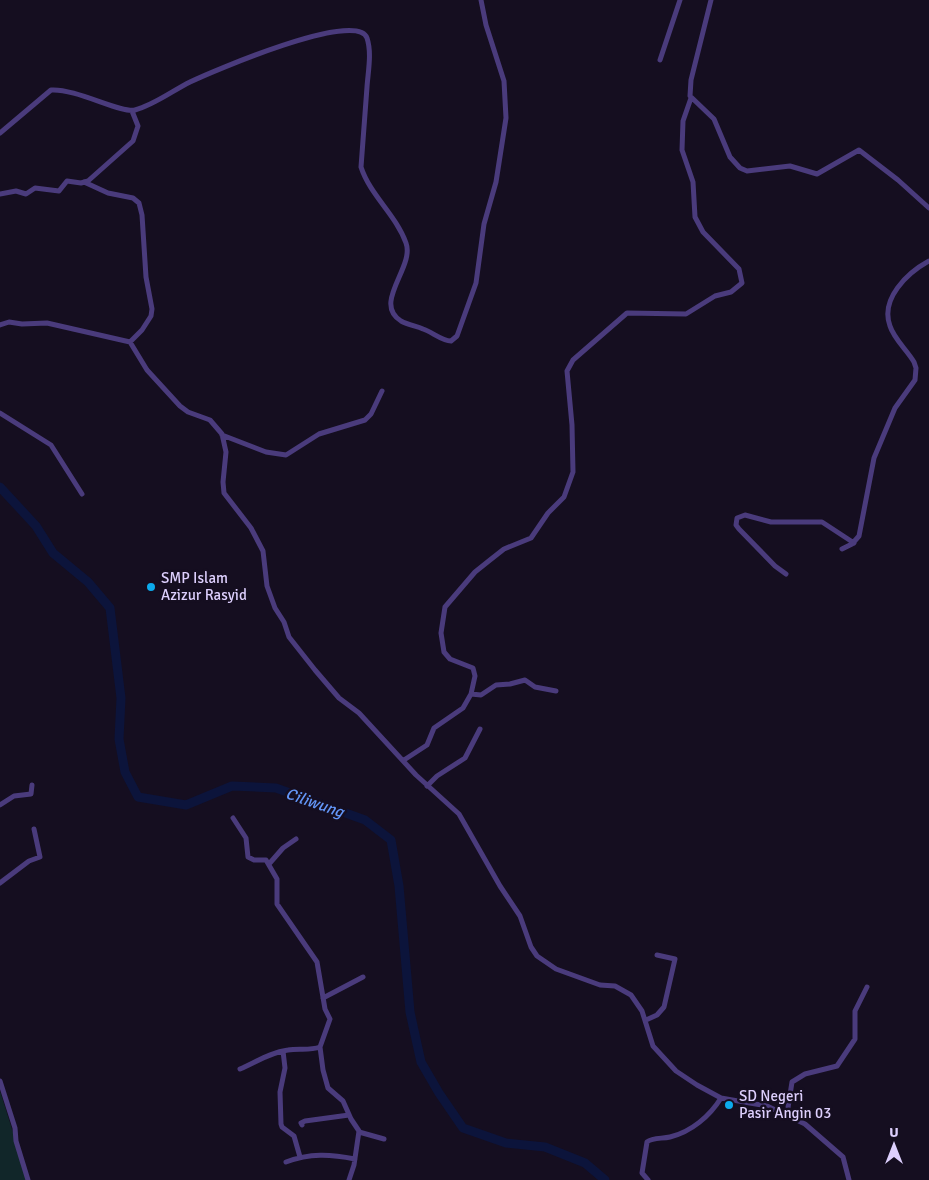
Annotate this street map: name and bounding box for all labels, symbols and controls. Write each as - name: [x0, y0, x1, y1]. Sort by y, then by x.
- place label: SMP Islam Azizur Rasyid: [161, 569, 247, 604]
- marker: SMP Islam Azizur Rasyid: [145, 581, 157, 593]
- water label: Ciliwung: [283, 784, 348, 823]
- place label: SD Negeri Pasir Angin 03: [739, 1087, 831, 1122]
- marker: SD Negeri Pasir Angin 03: [723, 1099, 735, 1111]
- north arrow: [869, 1120, 919, 1170]
- text: U: [889, 1124, 899, 1141]

